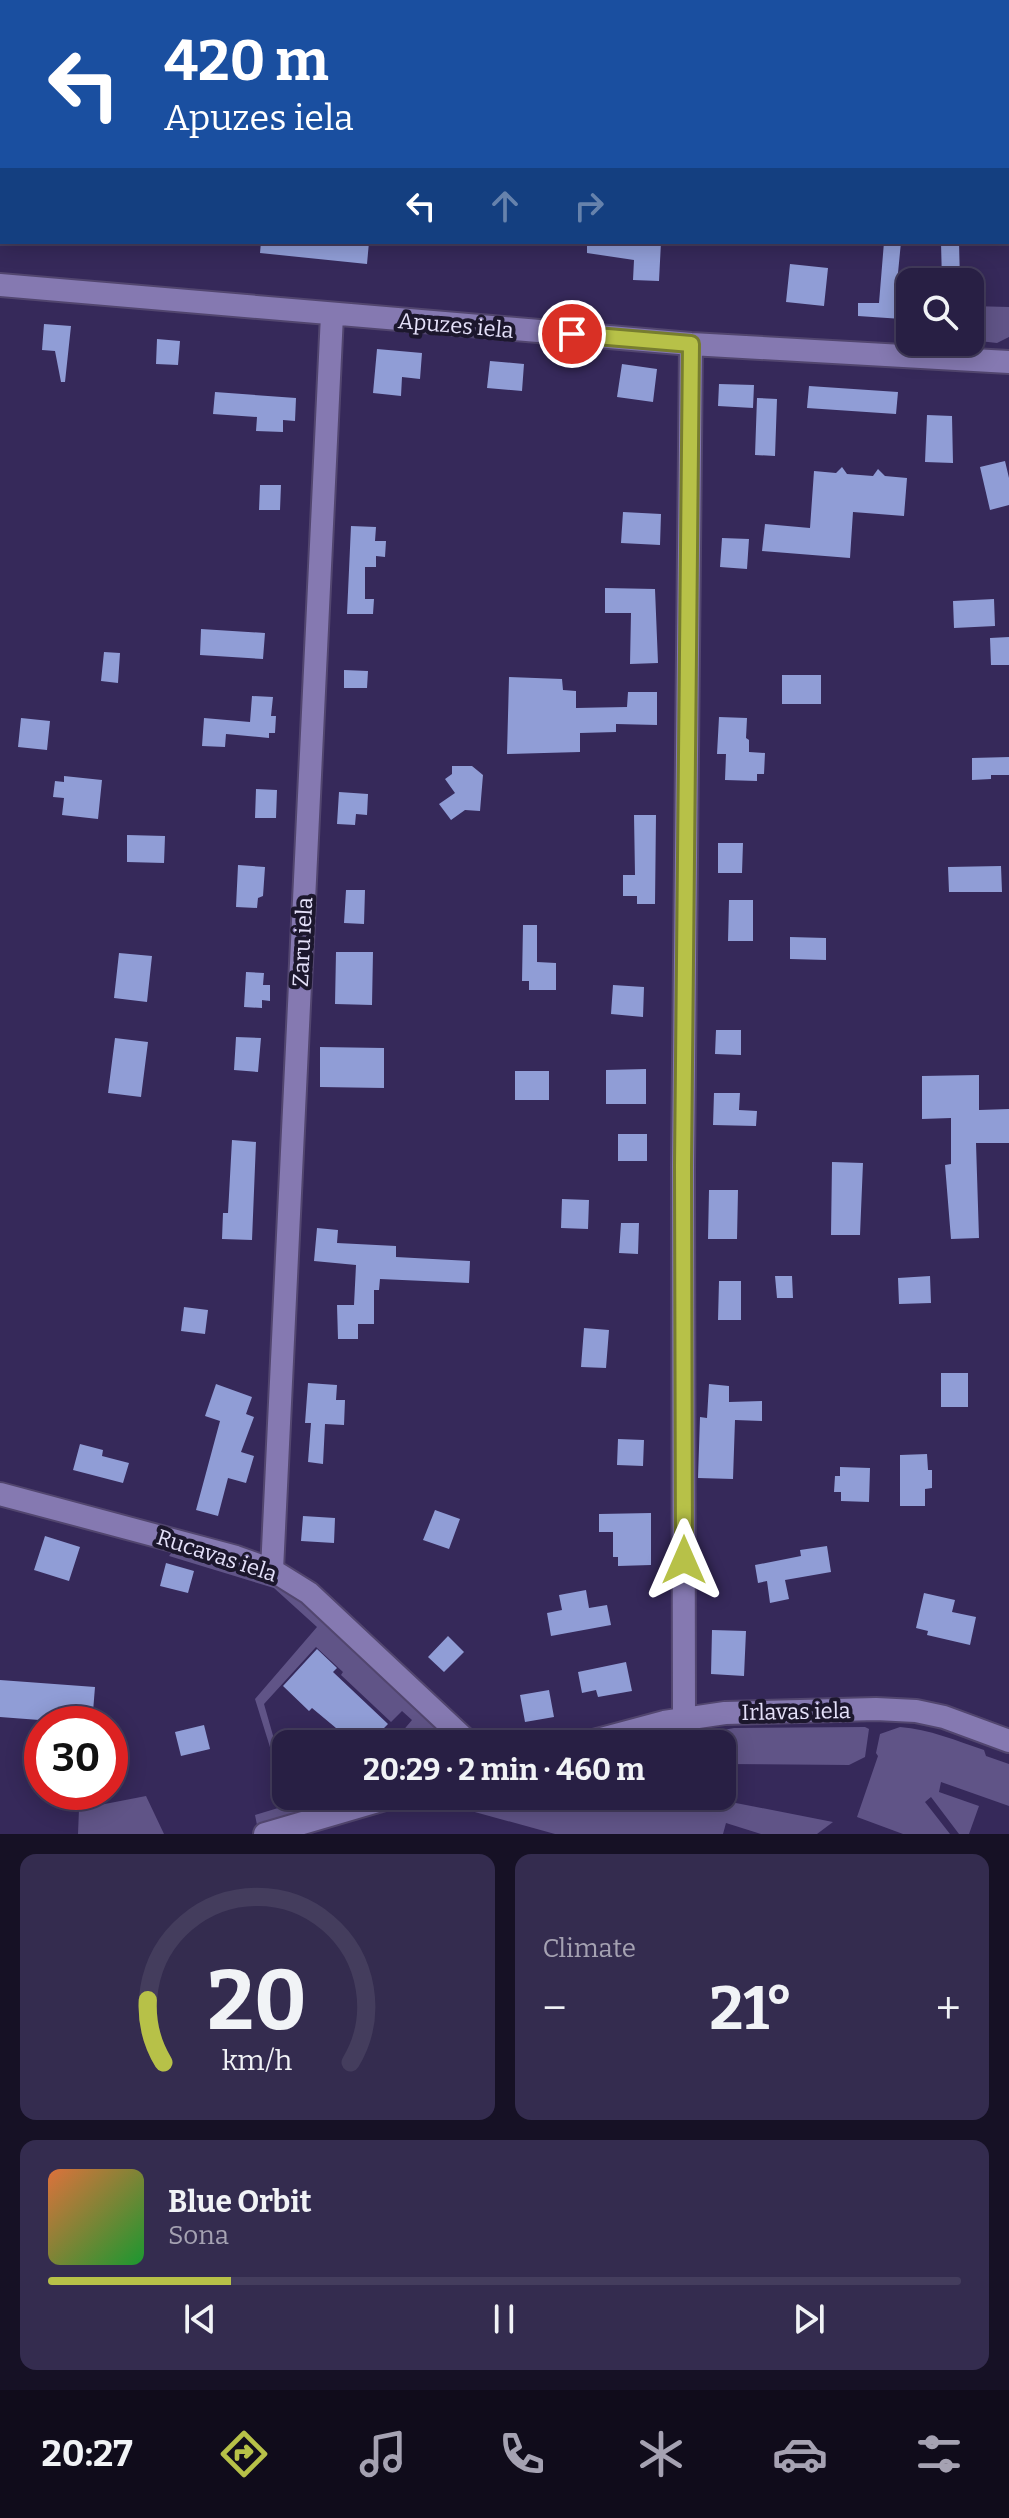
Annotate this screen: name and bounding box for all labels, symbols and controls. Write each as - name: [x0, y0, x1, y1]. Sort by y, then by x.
- text: 420 m: [164, 28, 329, 95]
- icon: left: [32, 32, 136, 136]
- text: Apuzes iela: [164, 96, 354, 140]
- icon: left: [399, 184, 443, 228]
- icon: ahead: [483, 184, 527, 228]
- icon: right: [567, 184, 611, 228]
- map controls: [896, 268, 984, 356]
- button: search: [896, 268, 984, 356]
- pin: [538, 300, 606, 368]
- street label: Apuzes iela: [397, 307, 515, 344]
- icon: arrive: [550, 312, 594, 356]
- street label: Zaru iela: [287, 896, 318, 988]
- position arrow: [642, 1518, 726, 1602]
- street label: Rucavas iela: [153, 1523, 280, 1588]
- street label: Irlavas iela: [741, 1697, 851, 1726]
- speed limit sign: 30: [24, 1706, 128, 1810]
- text: 20:29 · 2 min · 460 m: [363, 1752, 645, 1788]
- text: Climate: [543, 1933, 636, 1964]
- text: 20: [207, 1951, 307, 2051]
- text: 21°: [709, 1973, 793, 2045]
- text: −: [543, 1982, 567, 2035]
- text: +: [936, 1982, 961, 2035]
- text: km/h: [222, 2043, 293, 2078]
- text: Blue Orbit: [168, 2184, 312, 2220]
- text: Sona: [168, 2220, 229, 2251]
- icon: previous: [178, 2297, 222, 2341]
- icon: pause: [482, 2297, 526, 2341]
- icon: next: [787, 2297, 831, 2341]
- icon: directions: [216, 2426, 272, 2482]
- icon: music: [355, 2426, 411, 2482]
- icon: phone: [494, 2426, 550, 2482]
- icon: climate: [633, 2426, 689, 2482]
- icon: car: [772, 2426, 828, 2482]
- icon: filters: [911, 2426, 967, 2482]
- text: 20:27: [42, 2432, 133, 2476]

